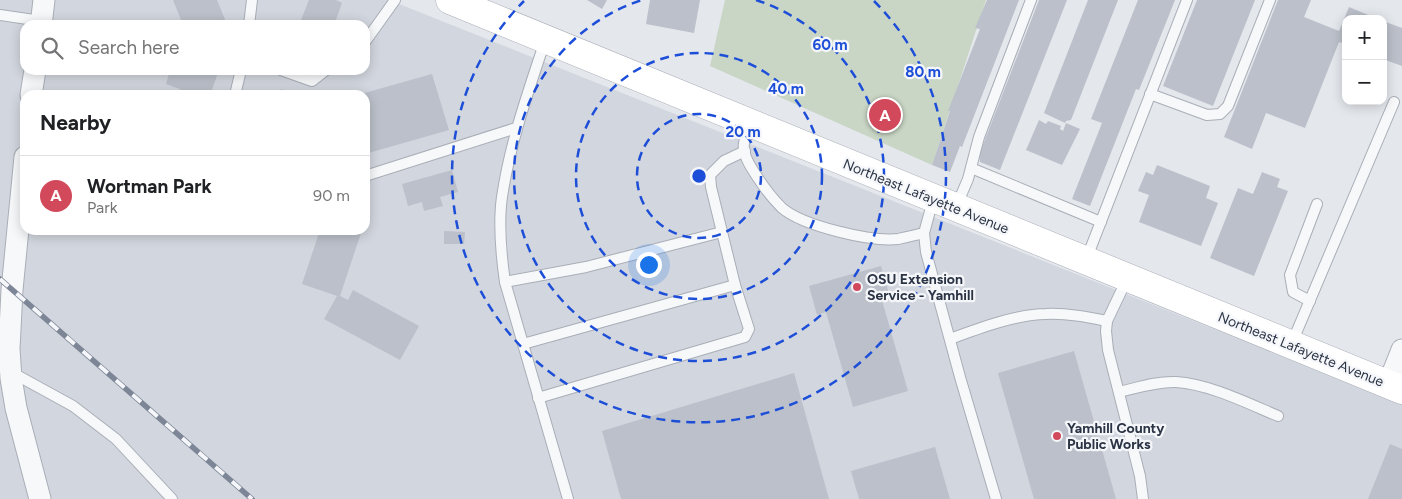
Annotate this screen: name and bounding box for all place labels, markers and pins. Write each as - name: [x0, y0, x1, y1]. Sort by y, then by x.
- pin: A: [869, 96, 901, 134]
- centre of rings: [690, 167, 708, 185]
- place label: OSU Extension Service - Yamhill: [867, 271, 974, 304]
- marker: OSU Extension Service - Yamhill: [851, 281, 863, 293]
- place label: Yamhill County Public Works: [1067, 420, 1165, 453]
- marker: Yamhill County Public Works: [1051, 430, 1063, 442]

